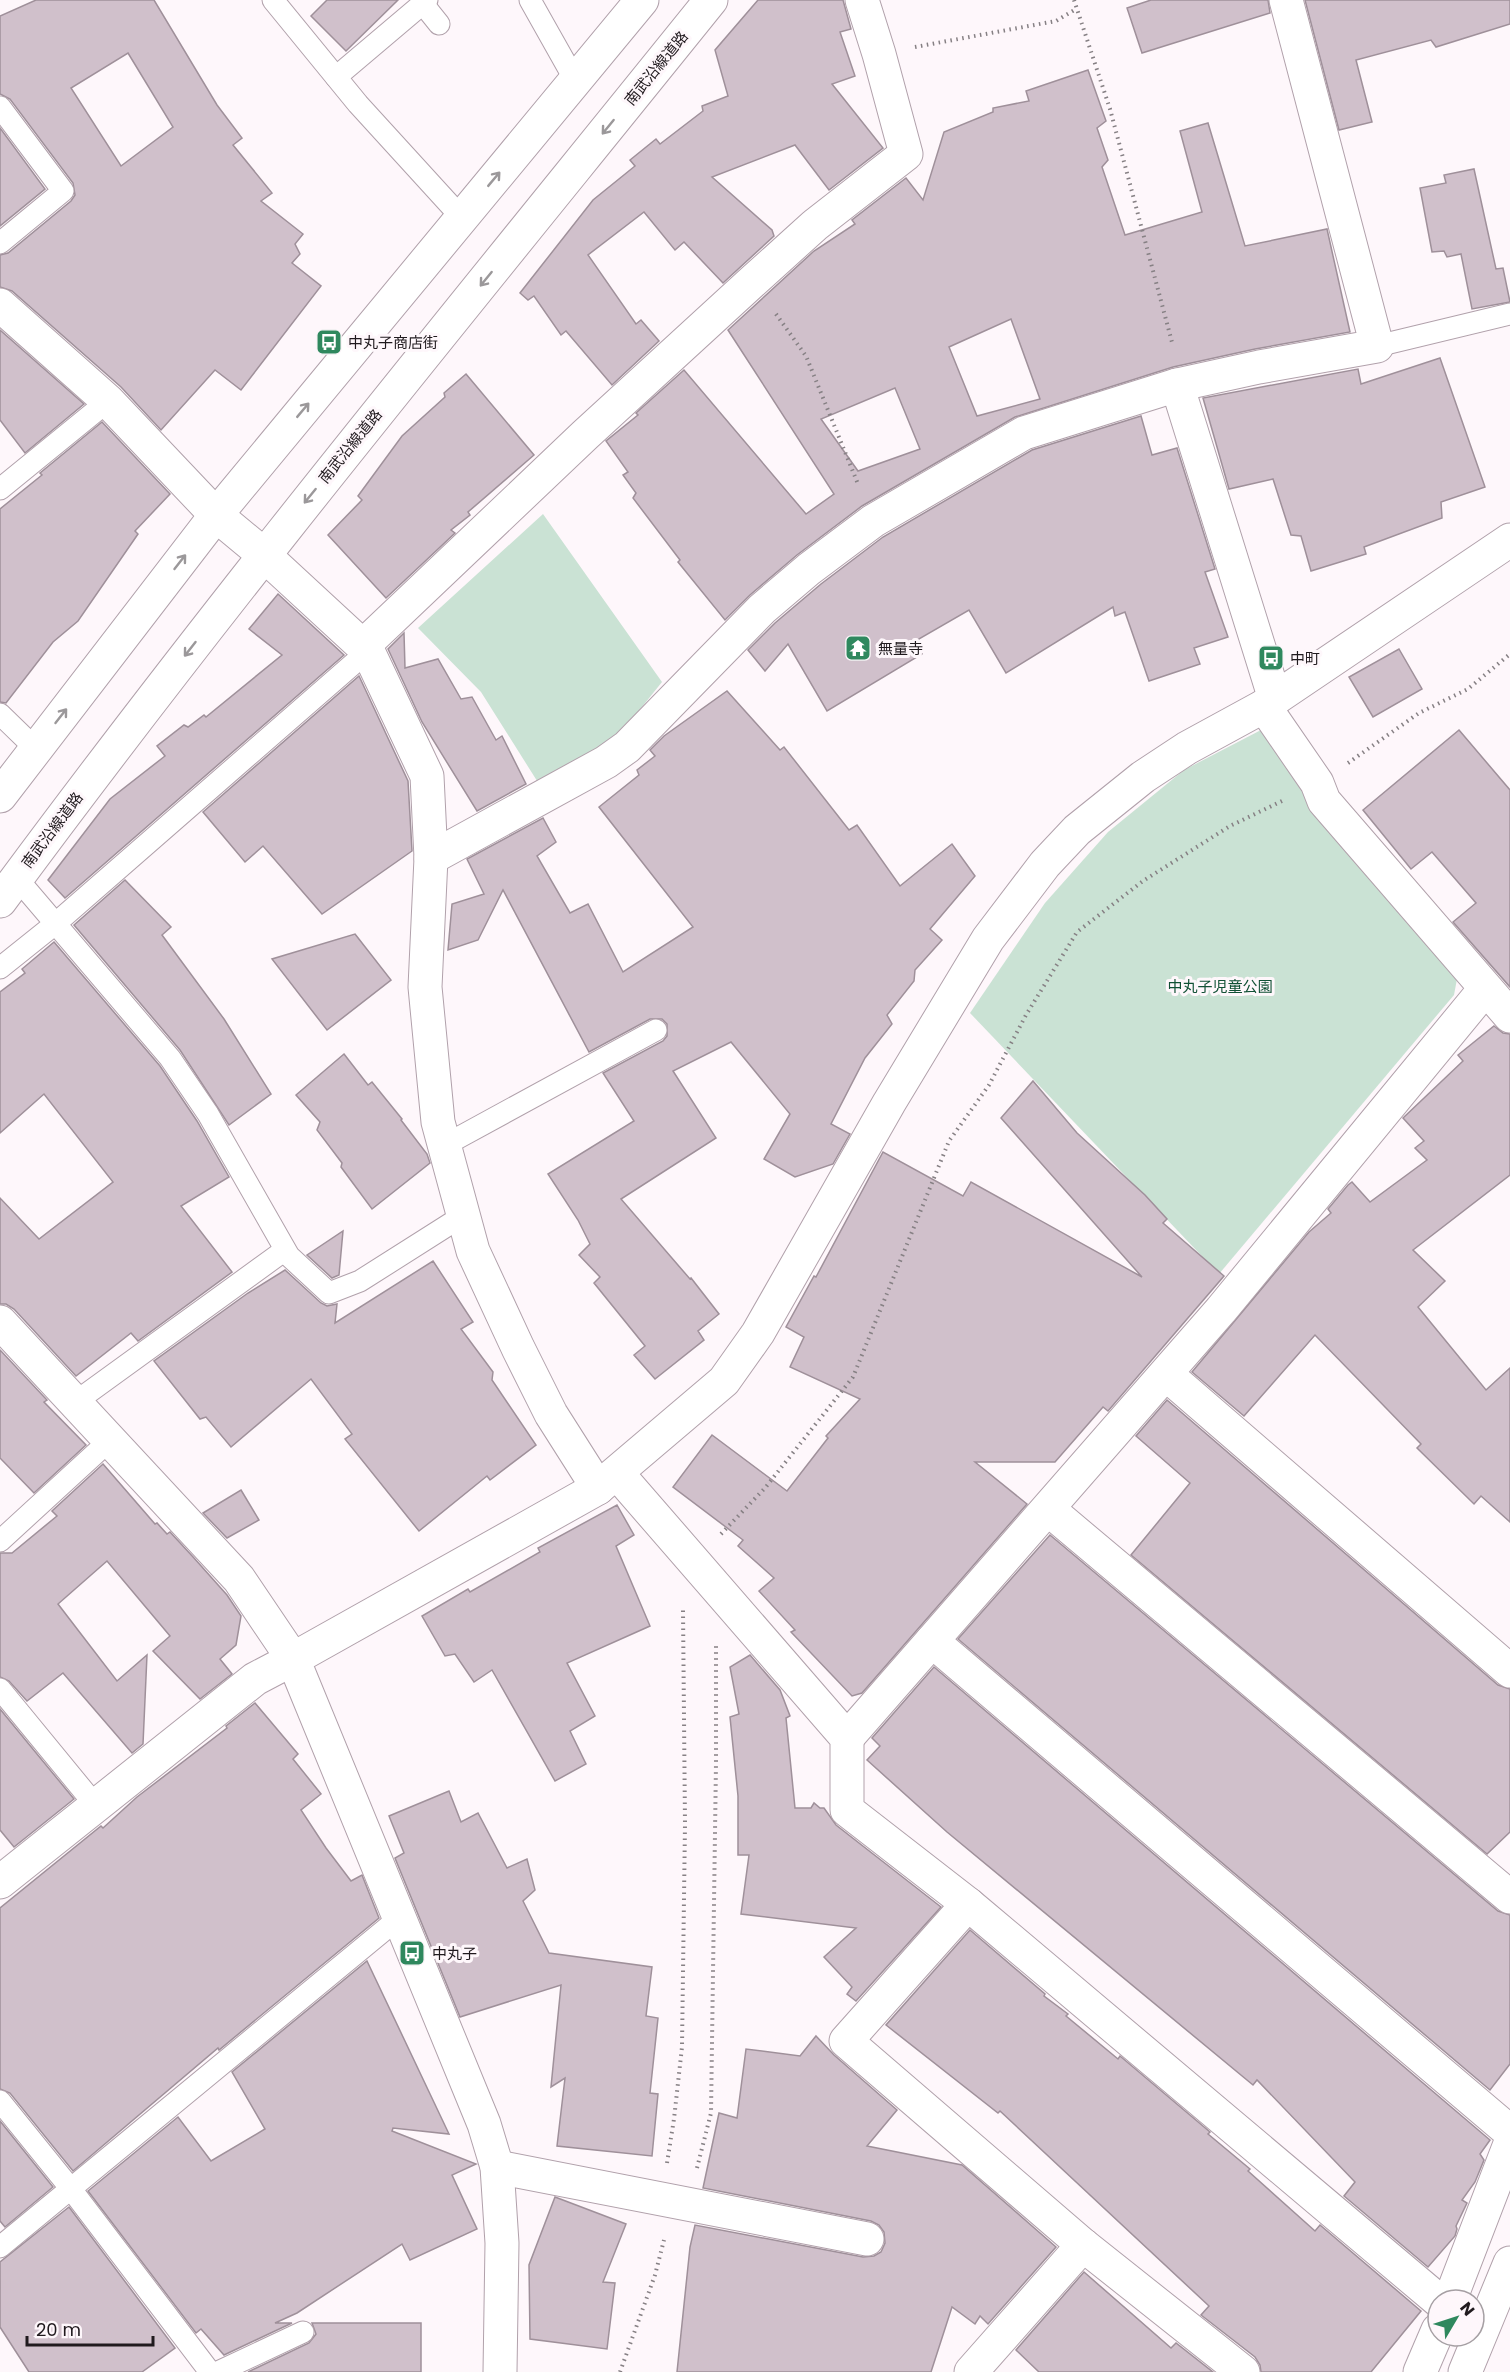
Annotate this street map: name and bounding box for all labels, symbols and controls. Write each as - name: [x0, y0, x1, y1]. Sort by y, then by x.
- street label: 南武沿線道路: [620, 26, 692, 110]
- one-way arrow: [602, 119, 615, 135]
- one-way arrow: [487, 172, 501, 187]
- one-way arrow: [479, 271, 492, 287]
- bus stop icon: 中丸子商店街: [314, 327, 344, 357]
- place label: 中丸子商店街: [348, 332, 438, 353]
- one-way arrow: [296, 403, 310, 418]
- street label: 南武沿線道路: [314, 404, 386, 488]
- one-way arrow: [304, 487, 317, 503]
- one-way arrow: [174, 554, 186, 570]
- temple icon: 無量寺: [843, 633, 873, 663]
- place label: 無量寺: [878, 638, 923, 659]
- one-way arrow: [183, 640, 196, 656]
- bus stop icon: 中町: [1256, 643, 1286, 673]
- place label: 中町: [1290, 648, 1320, 669]
- one-way arrow: [55, 708, 68, 724]
- street label: 南武沿線道路: [17, 788, 87, 872]
- park label: 中丸子児童公園: [1167, 976, 1273, 997]
- bus stop icon: 中丸子: [397, 1938, 427, 1968]
- place label: 中丸子: [432, 1943, 477, 1964]
- north arrow: [1426, 2288, 1486, 2348]
- text: N: [1455, 2297, 1480, 2321]
- scale bar: [27, 2309, 153, 2347]
- text: 20 m: [36, 2317, 81, 2342]

